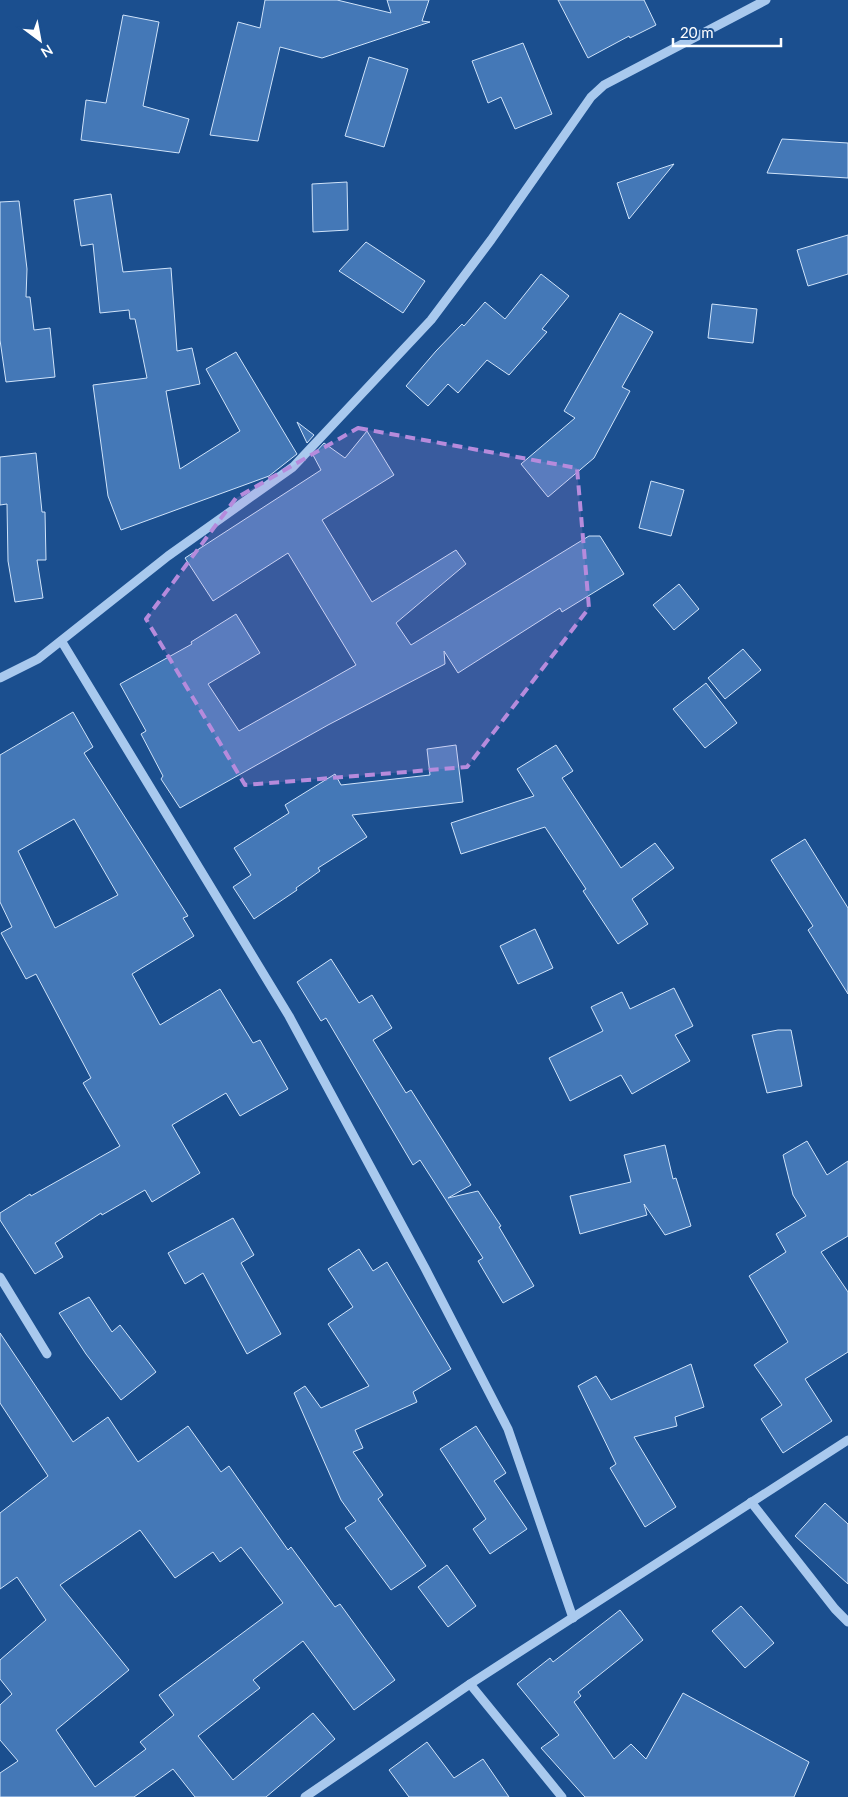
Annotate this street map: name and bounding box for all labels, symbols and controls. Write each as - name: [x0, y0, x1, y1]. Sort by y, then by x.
- north arrow: [15, 15, 65, 65]
- scale bar: [673, 15, 780, 47]
- text: 20 m: [680, 23, 714, 41]
- text: N: [38, 41, 56, 62]

